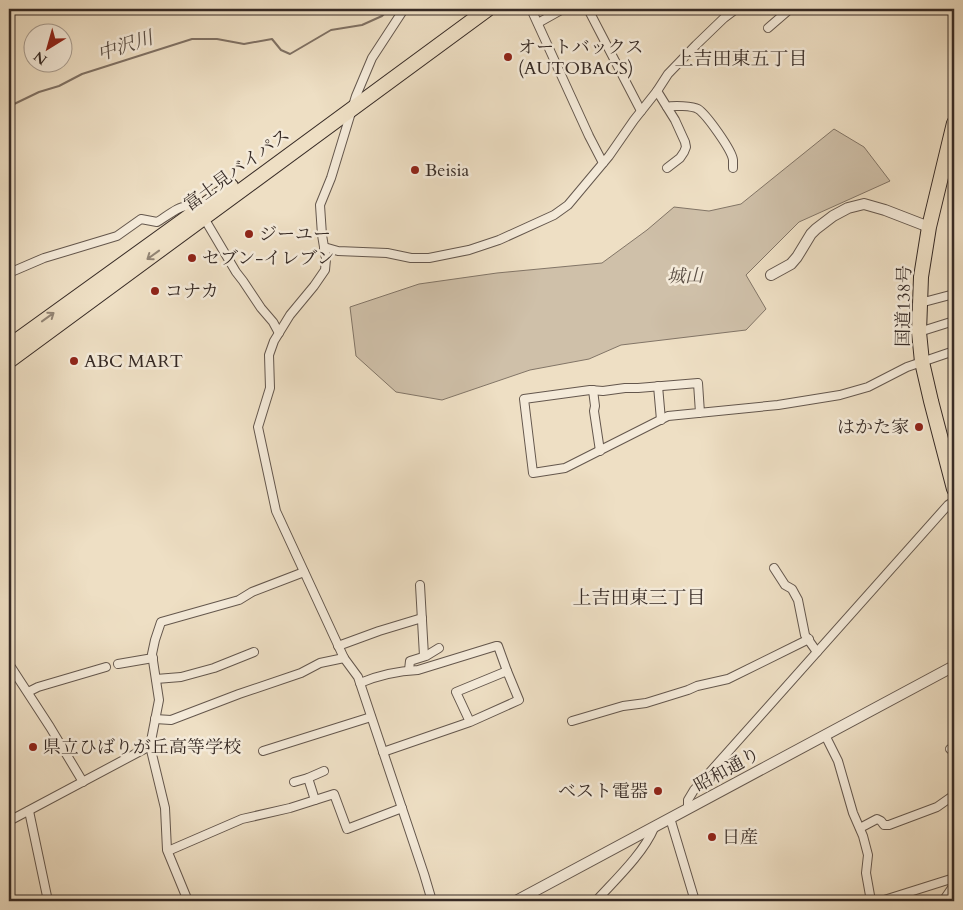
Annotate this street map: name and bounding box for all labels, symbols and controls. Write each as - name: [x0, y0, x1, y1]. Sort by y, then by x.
- north arrow: [22, 22, 72, 72]
- water label: 中沢川: [94, 24, 158, 67]
- place label: オートバックス (AUTOBACS): [518, 35, 643, 81]
- district label: 上吉田東五丁目: [674, 46, 808, 72]
- text: N: [30, 47, 51, 69]
- marker: オートバックス (AUTOBACS): [502, 51, 514, 63]
- street label: 富士見バイパス: [179, 123, 295, 217]
- place label: Beisia: [425, 158, 470, 183]
- marker: Beisia: [409, 164, 421, 176]
- place label: ジーユー: [259, 222, 331, 247]
- marker: ジーユー: [243, 228, 255, 240]
- place label: セブン-イレブン: [202, 246, 335, 271]
- one-way arrow: [146, 250, 160, 260]
- marker: セブン-イレブン: [186, 252, 198, 264]
- park label: 城山: [667, 264, 705, 289]
- street label: 国道138号: [891, 265, 917, 347]
- place label: コナカ: [165, 279, 219, 304]
- marker: コナカ: [149, 285, 161, 297]
- one-way arrow: [41, 312, 55, 322]
- place label: ABC MART: [84, 349, 183, 374]
- marker: ABC MART: [68, 355, 80, 367]
- place label: はかた家: [837, 415, 909, 440]
- marker: はかた家: [913, 421, 925, 433]
- district label: 上吉田東三丁目: [572, 585, 706, 611]
- place label: 県立ひばりが丘高等学校: [43, 735, 241, 760]
- marker: 県立ひばりが丘高等学校: [27, 741, 39, 753]
- street label: 昭和通り: [689, 742, 765, 798]
- place label: ベスト電器: [558, 779, 648, 804]
- marker: ベスト電器: [652, 785, 664, 797]
- place label: 日産: [722, 825, 758, 850]
- marker: 日産: [706, 831, 718, 843]

